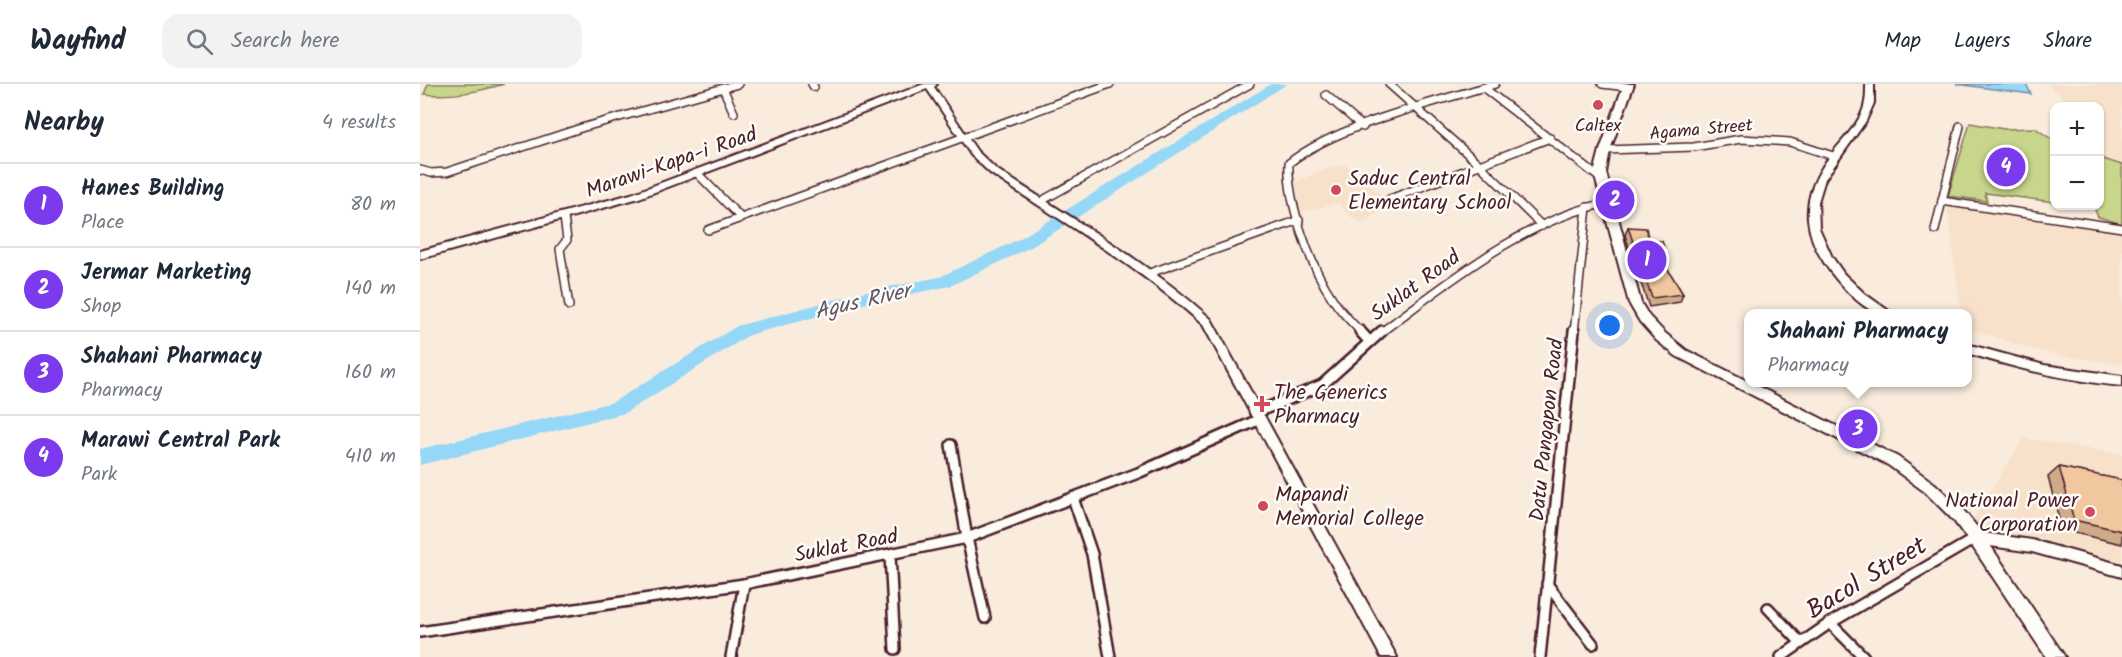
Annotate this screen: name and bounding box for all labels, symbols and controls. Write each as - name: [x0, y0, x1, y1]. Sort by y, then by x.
- search box: [162, 14, 582, 68]
- text: Wayfind: [30, 19, 126, 64]
- text: Search here: [231, 24, 339, 59]
- icon: search: [183, 25, 216, 58]
- text: Map: [1884, 25, 1921, 58]
- text: Layers: [1954, 25, 2010, 58]
- text: Share: [2043, 25, 2092, 58]
- marker: Caltex: [1591, 98, 1605, 112]
- text: Nearby: [24, 102, 104, 144]
- map controls: [2050, 102, 2104, 210]
- button: +: [2050, 102, 2104, 156]
- text: 4 results: [322, 107, 396, 139]
- street label: Agama Street: [1648, 111, 1755, 149]
- place label: Caltex: [1575, 112, 1622, 141]
- street label: Marawi-Kapa-i Road: [581, 118, 762, 208]
- pin: 4: [1986, 144, 2026, 190]
- button: −: [2050, 156, 2104, 210]
- place label: Saduc Central Elementary School: [1348, 163, 1511, 220]
- text: Hanes Building: [81, 172, 225, 207]
- pin: 2: [1596, 178, 1634, 222]
- marker: Saduc Central Elementary School: [1329, 183, 1343, 197]
- text: 1: [40, 189, 47, 221]
- text: 80 m: [350, 189, 396, 221]
- text: Place: [81, 207, 124, 239]
- pin: 1: [1628, 238, 1666, 282]
- street label: Suklat Road: [1364, 242, 1468, 330]
- text: Jermar Marketing: [81, 256, 252, 291]
- text: 2: [38, 273, 49, 305]
- text: 140 m: [345, 273, 396, 305]
- water label: Agus River: [811, 273, 918, 330]
- text: Shop: [81, 291, 121, 323]
- popup: [1744, 309, 1972, 387]
- your location: [1595, 311, 1624, 340]
- text: Shahani Pharmacy: [1768, 315, 1948, 350]
- street label: Datu Pangapon Road: [1521, 337, 1574, 523]
- text: Shahani Pharmacy: [81, 340, 262, 375]
- text: Pharmacy: [1768, 350, 1849, 382]
- text: 3: [38, 357, 49, 389]
- text: 160 m: [345, 357, 396, 389]
- text: Pharmacy: [81, 375, 162, 407]
- place label: The Generics Pharmacy: [1274, 377, 1388, 434]
- marker: The Generics Pharmacy: [1255, 397, 1269, 411]
- pin: 3: [1838, 406, 1878, 452]
- text: Marawi Central Park: [81, 424, 280, 459]
- text: 4: [38, 441, 49, 473]
- text: 410 m: [345, 441, 396, 473]
- text: Park: [81, 459, 117, 491]
- place label: Mapandi Memorial College: [1275, 479, 1424, 536]
- place label: National Power Corporation: [1945, 485, 2079, 542]
- marker: Mapandi Memorial College: [1256, 499, 1270, 513]
- marker: National Power Corporation: [2083, 505, 2097, 519]
- street label: Suklat Road: [792, 520, 901, 573]
- street label: Bacol Street: [1798, 526, 1936, 631]

